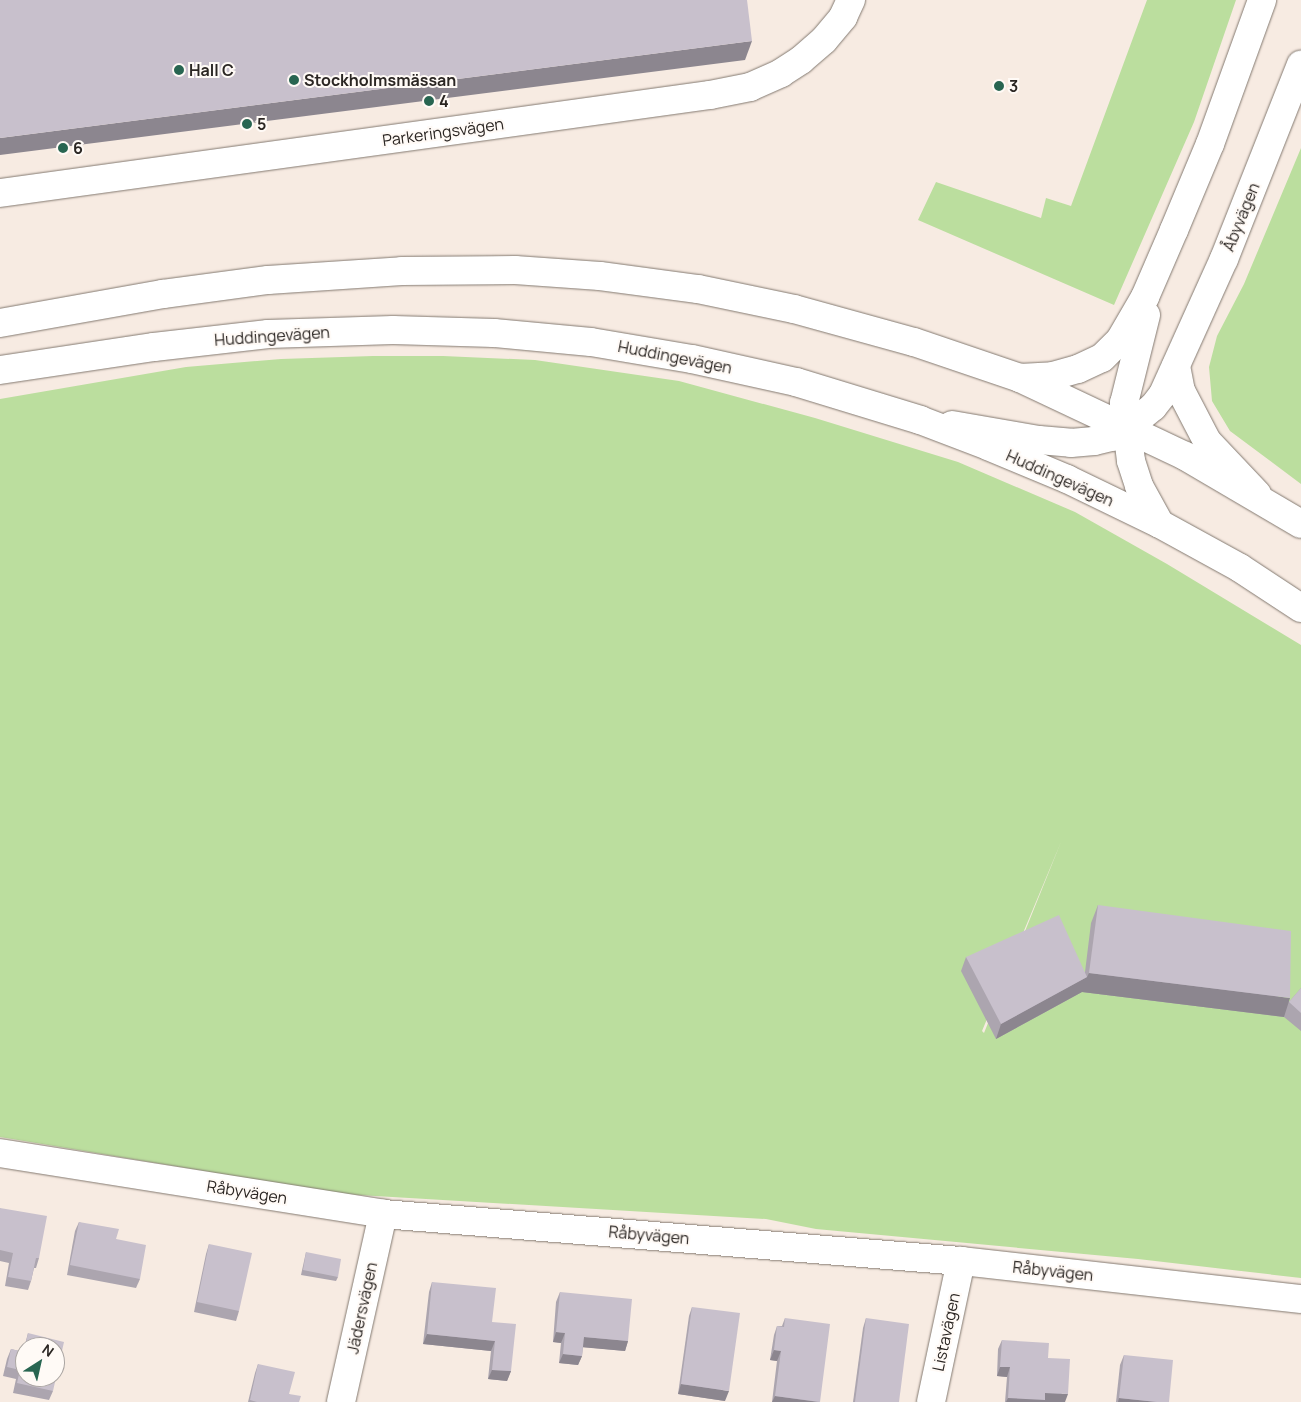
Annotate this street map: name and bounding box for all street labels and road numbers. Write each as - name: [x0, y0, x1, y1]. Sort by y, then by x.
- street label: Parkeringsvägen: [381, 114, 505, 150]
- street label: Åbyvägen: [1219, 180, 1263, 254]
- street label: Huddingevägen: [214, 322, 330, 350]
- street label: Huddingevägen: [616, 337, 734, 377]
- street label: Huddingevägen: [1003, 446, 1117, 510]
- street label: Råbyvägen: [205, 1176, 289, 1208]
- street label: Råbyvägen: [608, 1222, 690, 1248]
- street label: Råbyvägen: [1012, 1257, 1094, 1285]
- street label: Jädersvägen: [343, 1260, 381, 1356]
- street label: Listavägen: [928, 1291, 964, 1373]

